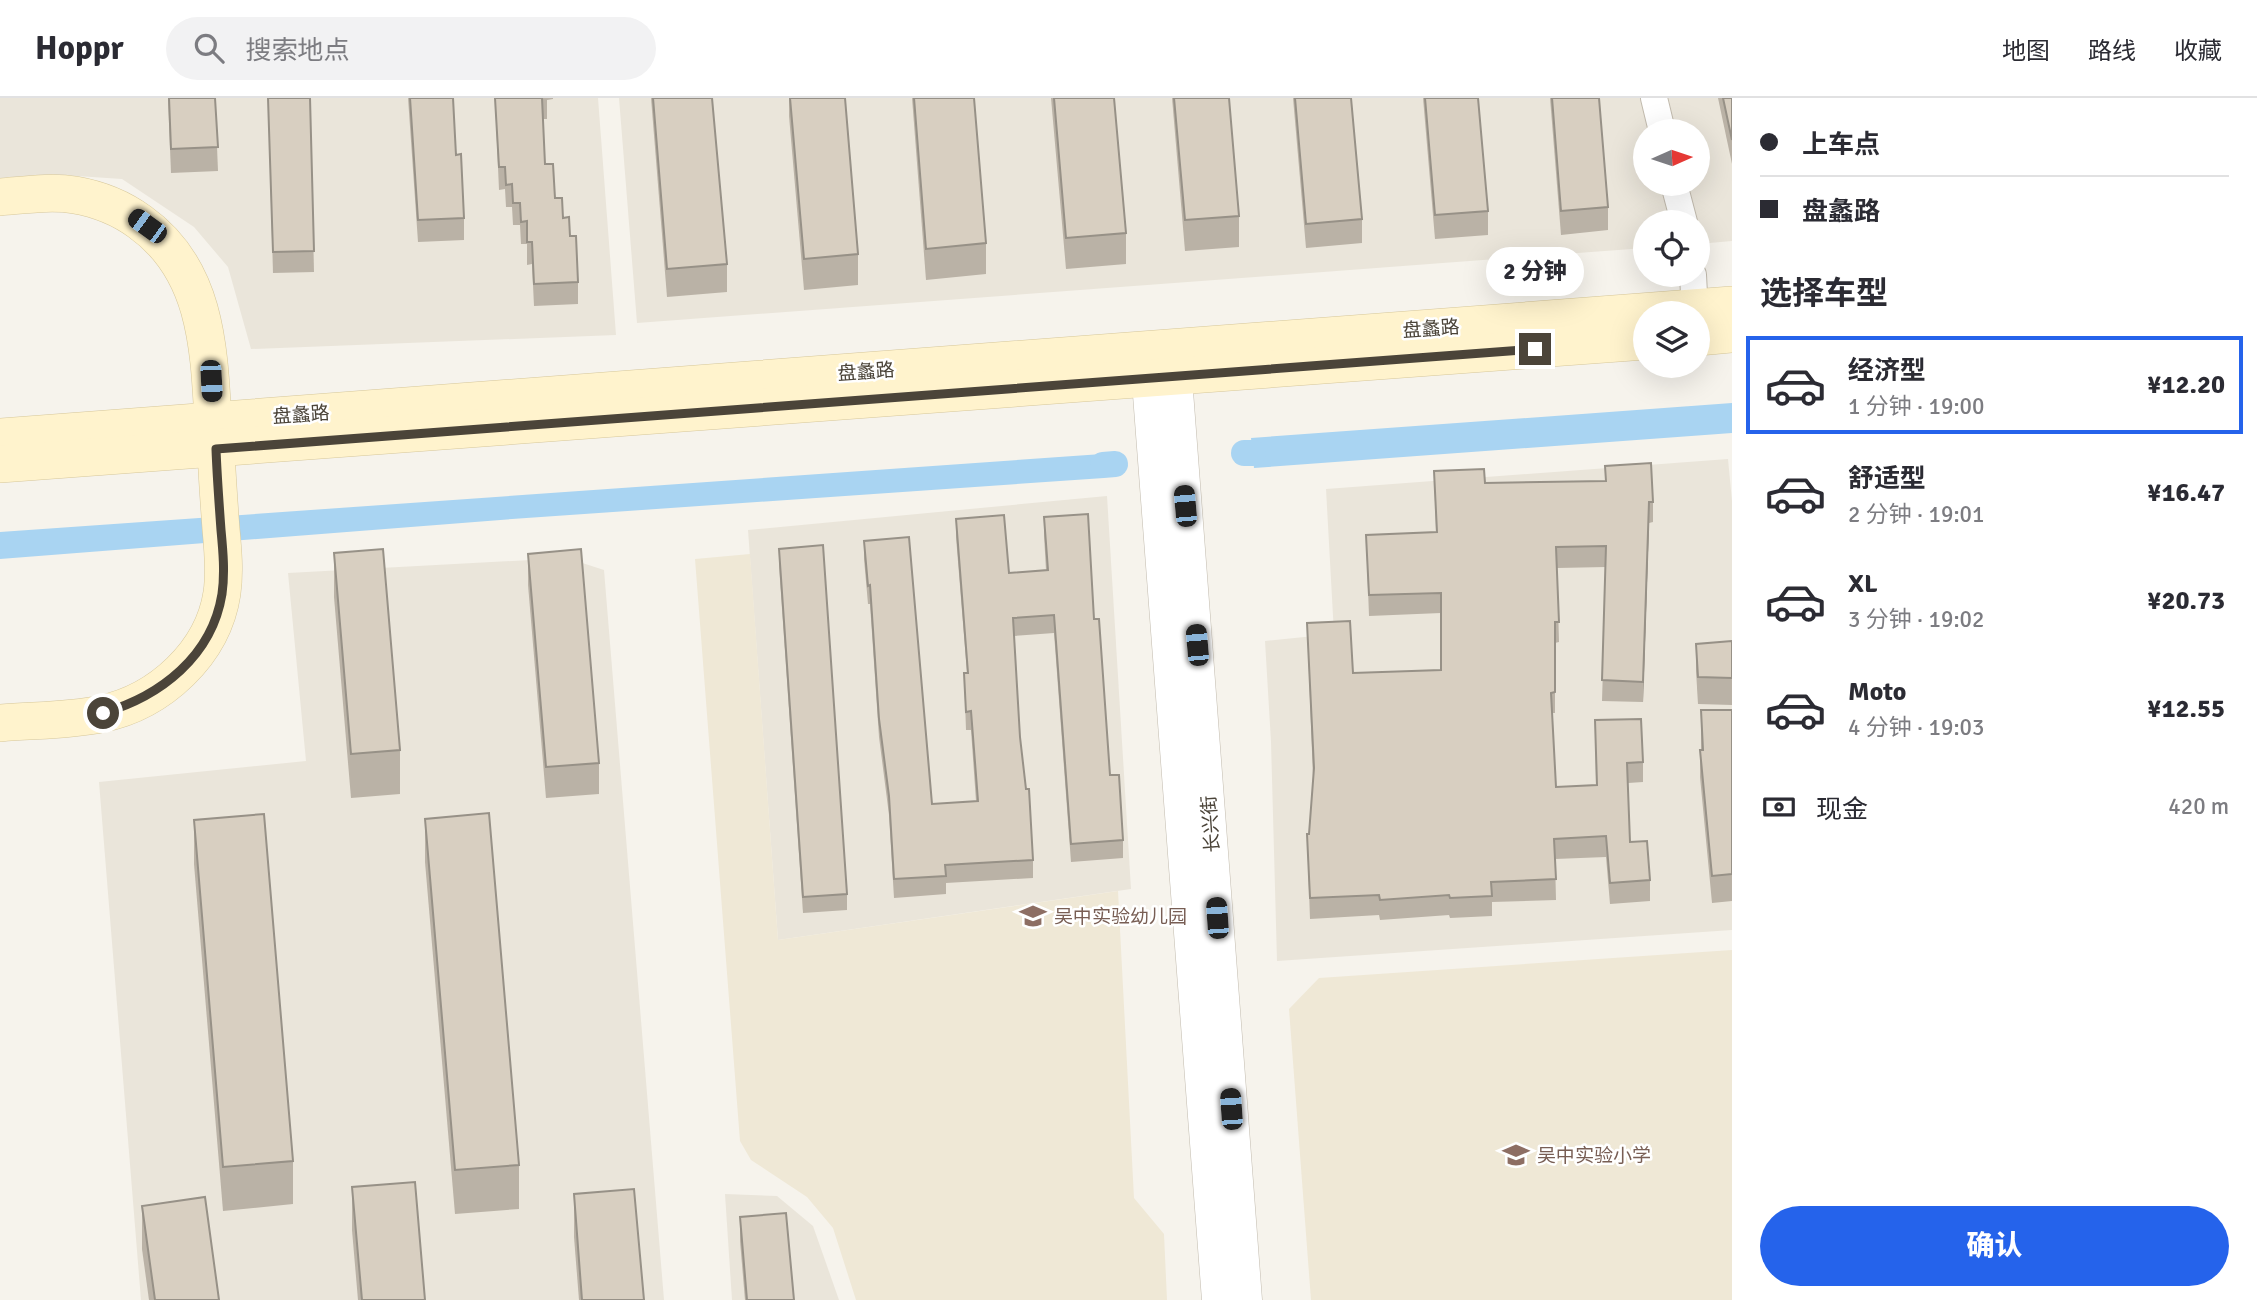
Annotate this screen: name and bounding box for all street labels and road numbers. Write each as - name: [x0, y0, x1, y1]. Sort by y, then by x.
- street label: 盘蠡路: [1402, 315, 1460, 343]
- street label: 盘蠡路: [837, 358, 895, 386]
- street label: 盘蠡路: [272, 401, 330, 429]
- street label: 长兴街: [1197, 795, 1225, 853]

